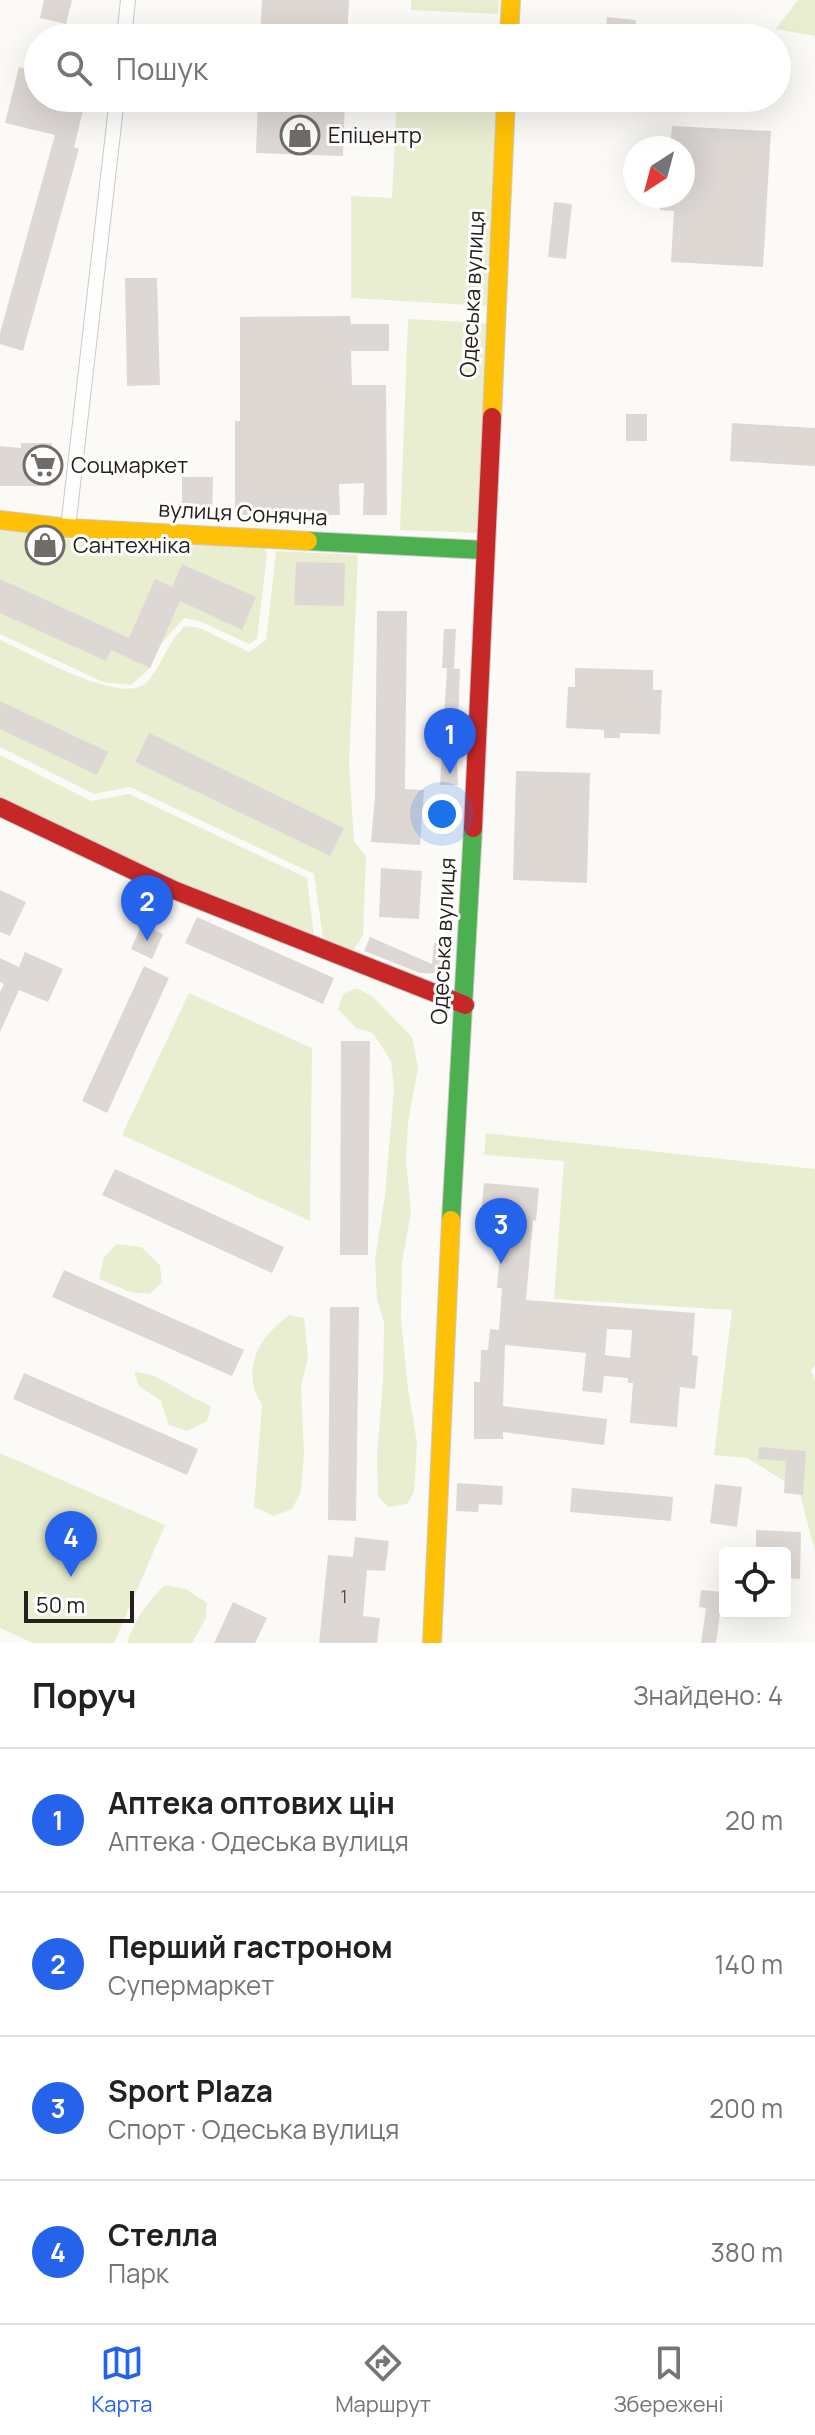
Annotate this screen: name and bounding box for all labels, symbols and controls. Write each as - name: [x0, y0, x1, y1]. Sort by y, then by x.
- search box: [24, 24, 791, 112]
- icon: search: [52, 46, 96, 90]
- text: Пошук: [116, 48, 208, 89]
- shop icon: Епіцентр: [279, 114, 321, 156]
- place label: Епіцентр: [328, 120, 422, 150]
- north arrow: [623, 136, 695, 208]
- street label: Одеська вулиця: [453, 210, 491, 378]
- supermarket icon: Соцмаркет: [22, 444, 64, 486]
- place label: Соцмаркет: [71, 450, 188, 480]
- street label: вулиця Сонячна: [158, 494, 328, 532]
- shop icon: Сантехніка: [24, 524, 66, 566]
- place label: Сантехніка: [73, 530, 190, 560]
- pin: 1: [424, 708, 476, 774]
- your location: [422, 794, 462, 834]
- street label: Одеська вулиця: [424, 857, 462, 1025]
- pin: 2: [121, 875, 173, 941]
- pin: 3: [475, 1198, 527, 1264]
- pin: 4: [45, 1511, 97, 1577]
- map controls: [719, 1547, 791, 1619]
- button: locate: [719, 1547, 791, 1619]
- house number: 1: [340, 1584, 348, 1608]
- scale bar: [24, 1587, 134, 1623]
- text: 50 m: [36, 1590, 85, 1620]
- text: Поруч: [32, 1672, 136, 1718]
- text: Знайдено: 4: [633, 1677, 783, 1713]
- text: Аптека оптових цін: [108, 1782, 395, 1823]
- text: 1: [52, 1802, 64, 1838]
- text: 20 m: [725, 1802, 783, 1838]
- text: Аптека · Одеська вулиця: [108, 1823, 409, 1859]
- text: Перший гастроном: [108, 1926, 393, 1967]
- text: 2: [50, 1946, 66, 1982]
- text: 140 m: [714, 1946, 783, 1982]
- text: Супермаркет: [108, 1967, 274, 2003]
- text: Sport Plaza: [108, 2070, 273, 2111]
- text: 3: [50, 2090, 66, 2126]
- text: 200 m: [709, 2090, 783, 2126]
- text: Спорт · Одеська вулиця: [108, 2111, 399, 2147]
- text: Стелла: [108, 2214, 218, 2255]
- text: 4: [50, 2234, 66, 2270]
- text: 380 m: [710, 2234, 783, 2270]
- text: Парк: [108, 2255, 169, 2291]
- tab: Карта: [91, 2341, 153, 2419]
- tab: Маршрут: [335, 2341, 431, 2419]
- tab: Збережені: [613, 2341, 724, 2419]

